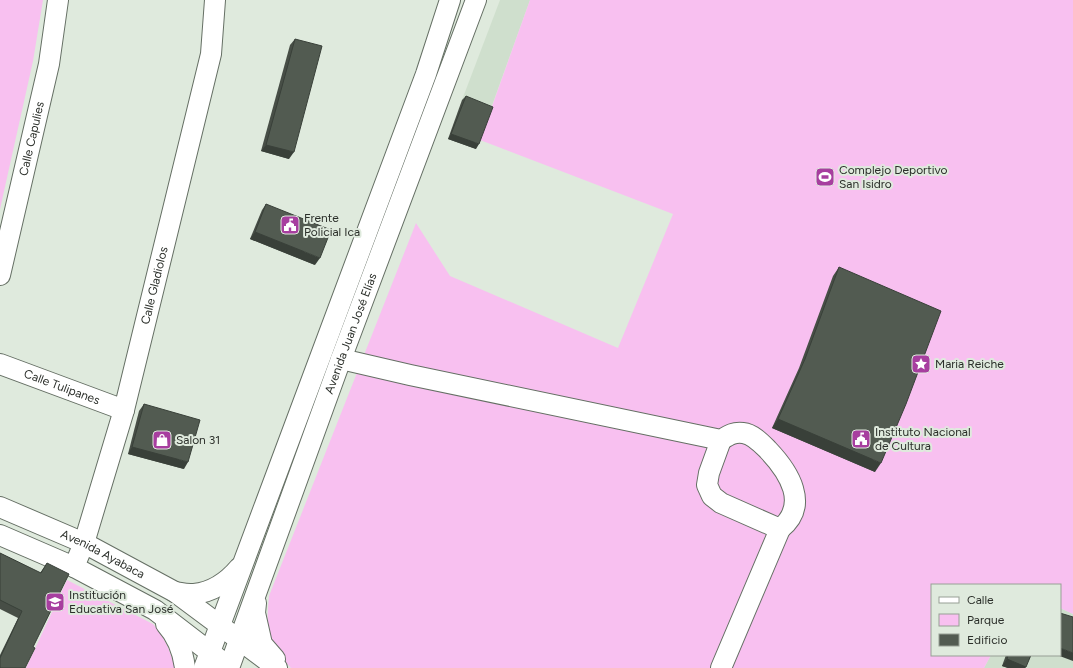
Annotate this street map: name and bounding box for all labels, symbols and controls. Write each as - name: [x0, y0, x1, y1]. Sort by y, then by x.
- street label: Calle Capulies: [16, 100, 47, 177]
- place label: Complejo Deportivo San Isidro: [839, 163, 948, 191]
- sports icon: Complejo Deportivo San Isidro: [814, 166, 836, 188]
- place label: Frente Policial Ica: [304, 211, 360, 239]
- public building icon: Frente Policial Ica: [279, 214, 301, 236]
- street label: Calle Gladiolos: [138, 245, 171, 326]
- street label: Avenida Juan José Elías: [322, 271, 380, 396]
- place icon: Maria Reiche: [910, 353, 932, 375]
- place label: Maria Reiche: [935, 357, 1004, 371]
- street label: Calle Tulipanes: [22, 366, 102, 408]
- place label: Instituto Nacional de Cultura: [875, 425, 971, 453]
- public building icon: Instituto Nacional de Cultura: [850, 428, 872, 450]
- shop icon: Salon 31: [151, 429, 173, 451]
- place label: Salon 31: [176, 433, 220, 447]
- street label: Avenida Ayabaca: [59, 527, 147, 581]
- legend: [931, 584, 1061, 656]
- place label: Institución Educativa San José: [69, 588, 174, 616]
- school or university icon: Institución Educativa San José: [44, 591, 66, 613]
- text: Calle: [967, 593, 994, 607]
- text: Parque: [967, 613, 1005, 627]
- text: Edificio: [967, 633, 1007, 647]

